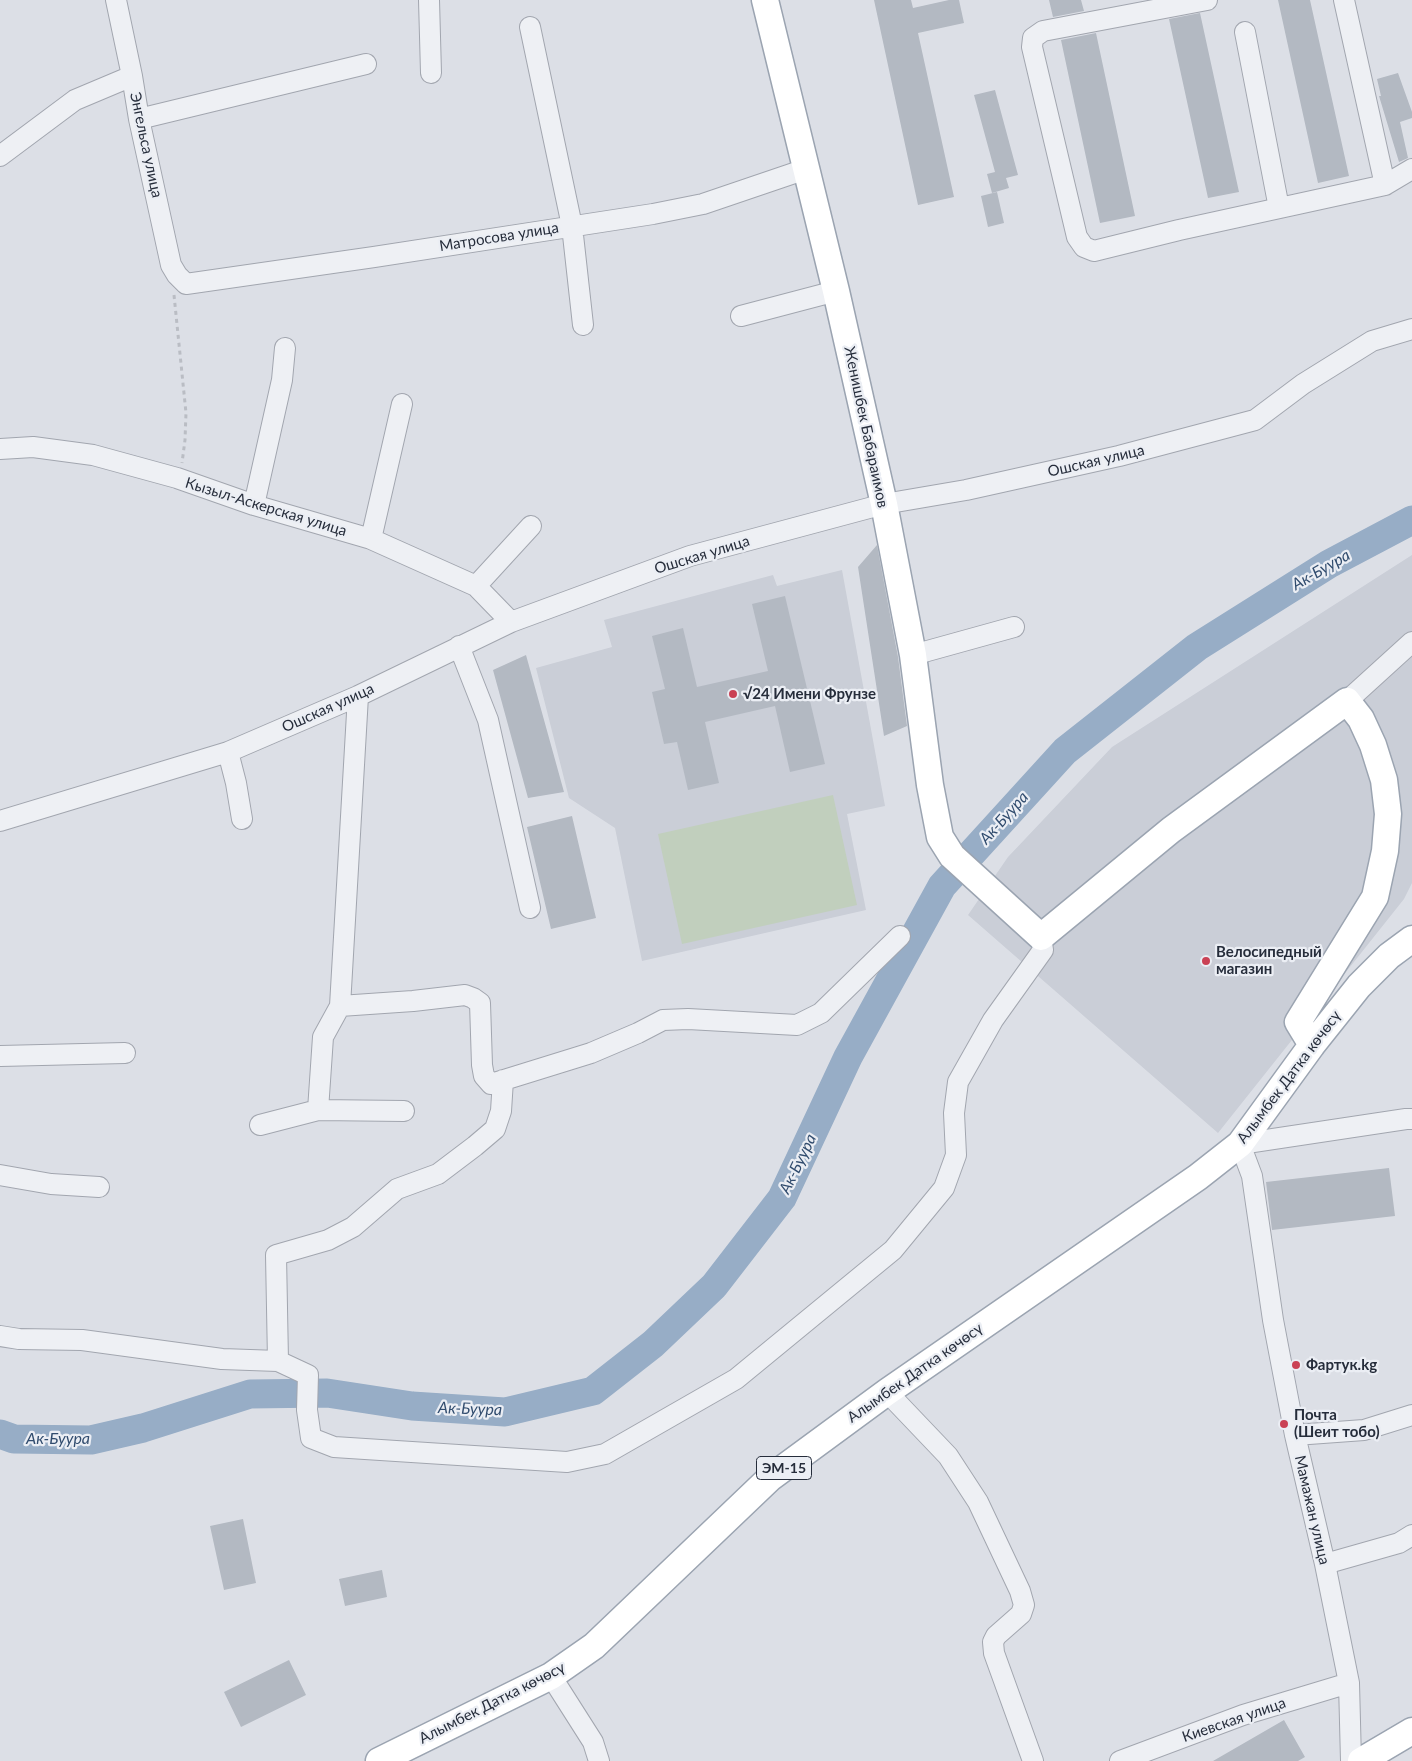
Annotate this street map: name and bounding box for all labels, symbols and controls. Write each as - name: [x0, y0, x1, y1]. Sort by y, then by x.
- street label: Энгельса улица: [126, 91, 166, 199]
- street label: Матросова улица: [438, 219, 560, 255]
- street label: Женишбек Бабараимов: [840, 345, 892, 509]
- street label: Ошская улица: [1046, 441, 1146, 481]
- street label: Кызыл-Аскерская улица: [183, 474, 349, 540]
- street label: Ошская улица: [652, 532, 752, 578]
- water label: Ак-Буура: [1288, 546, 1354, 594]
- street label: Ошская улица: [279, 680, 377, 736]
- place label: √24 Имени Фрунзе: [743, 685, 876, 703]
- marker: √24 Имени Фрунзе: [727, 688, 739, 700]
- water label: Ак-Буура: [975, 788, 1033, 848]
- place label: Велосипедный магазин: [1216, 943, 1322, 978]
- marker: Велосипедный магазин: [1200, 955, 1212, 967]
- street label: Алымбек Датка көчөсү: [1233, 1007, 1345, 1147]
- water label: Ак-Буура: [775, 1131, 821, 1197]
- street label: Алымбек Датка көчөсү: [844, 1319, 986, 1427]
- place label: Фартук.kg: [1306, 1356, 1377, 1374]
- marker: Фартук.kg: [1290, 1359, 1302, 1371]
- water label: Ак-Буура: [438, 1398, 502, 1420]
- place label: Почта (Шеит тобо): [1294, 1406, 1380, 1441]
- marker: Почта (Шеит тобо): [1278, 1418, 1290, 1430]
- water label: Ак-Буура: [26, 1429, 90, 1449]
- street label: Мамажан улица: [1291, 1454, 1333, 1566]
- road number: ЭМ-15: [756, 1456, 812, 1480]
- street label: Алымбек Датка көчөсү: [416, 1658, 568, 1748]
- street label: Киевская улица: [1180, 1694, 1288, 1746]

